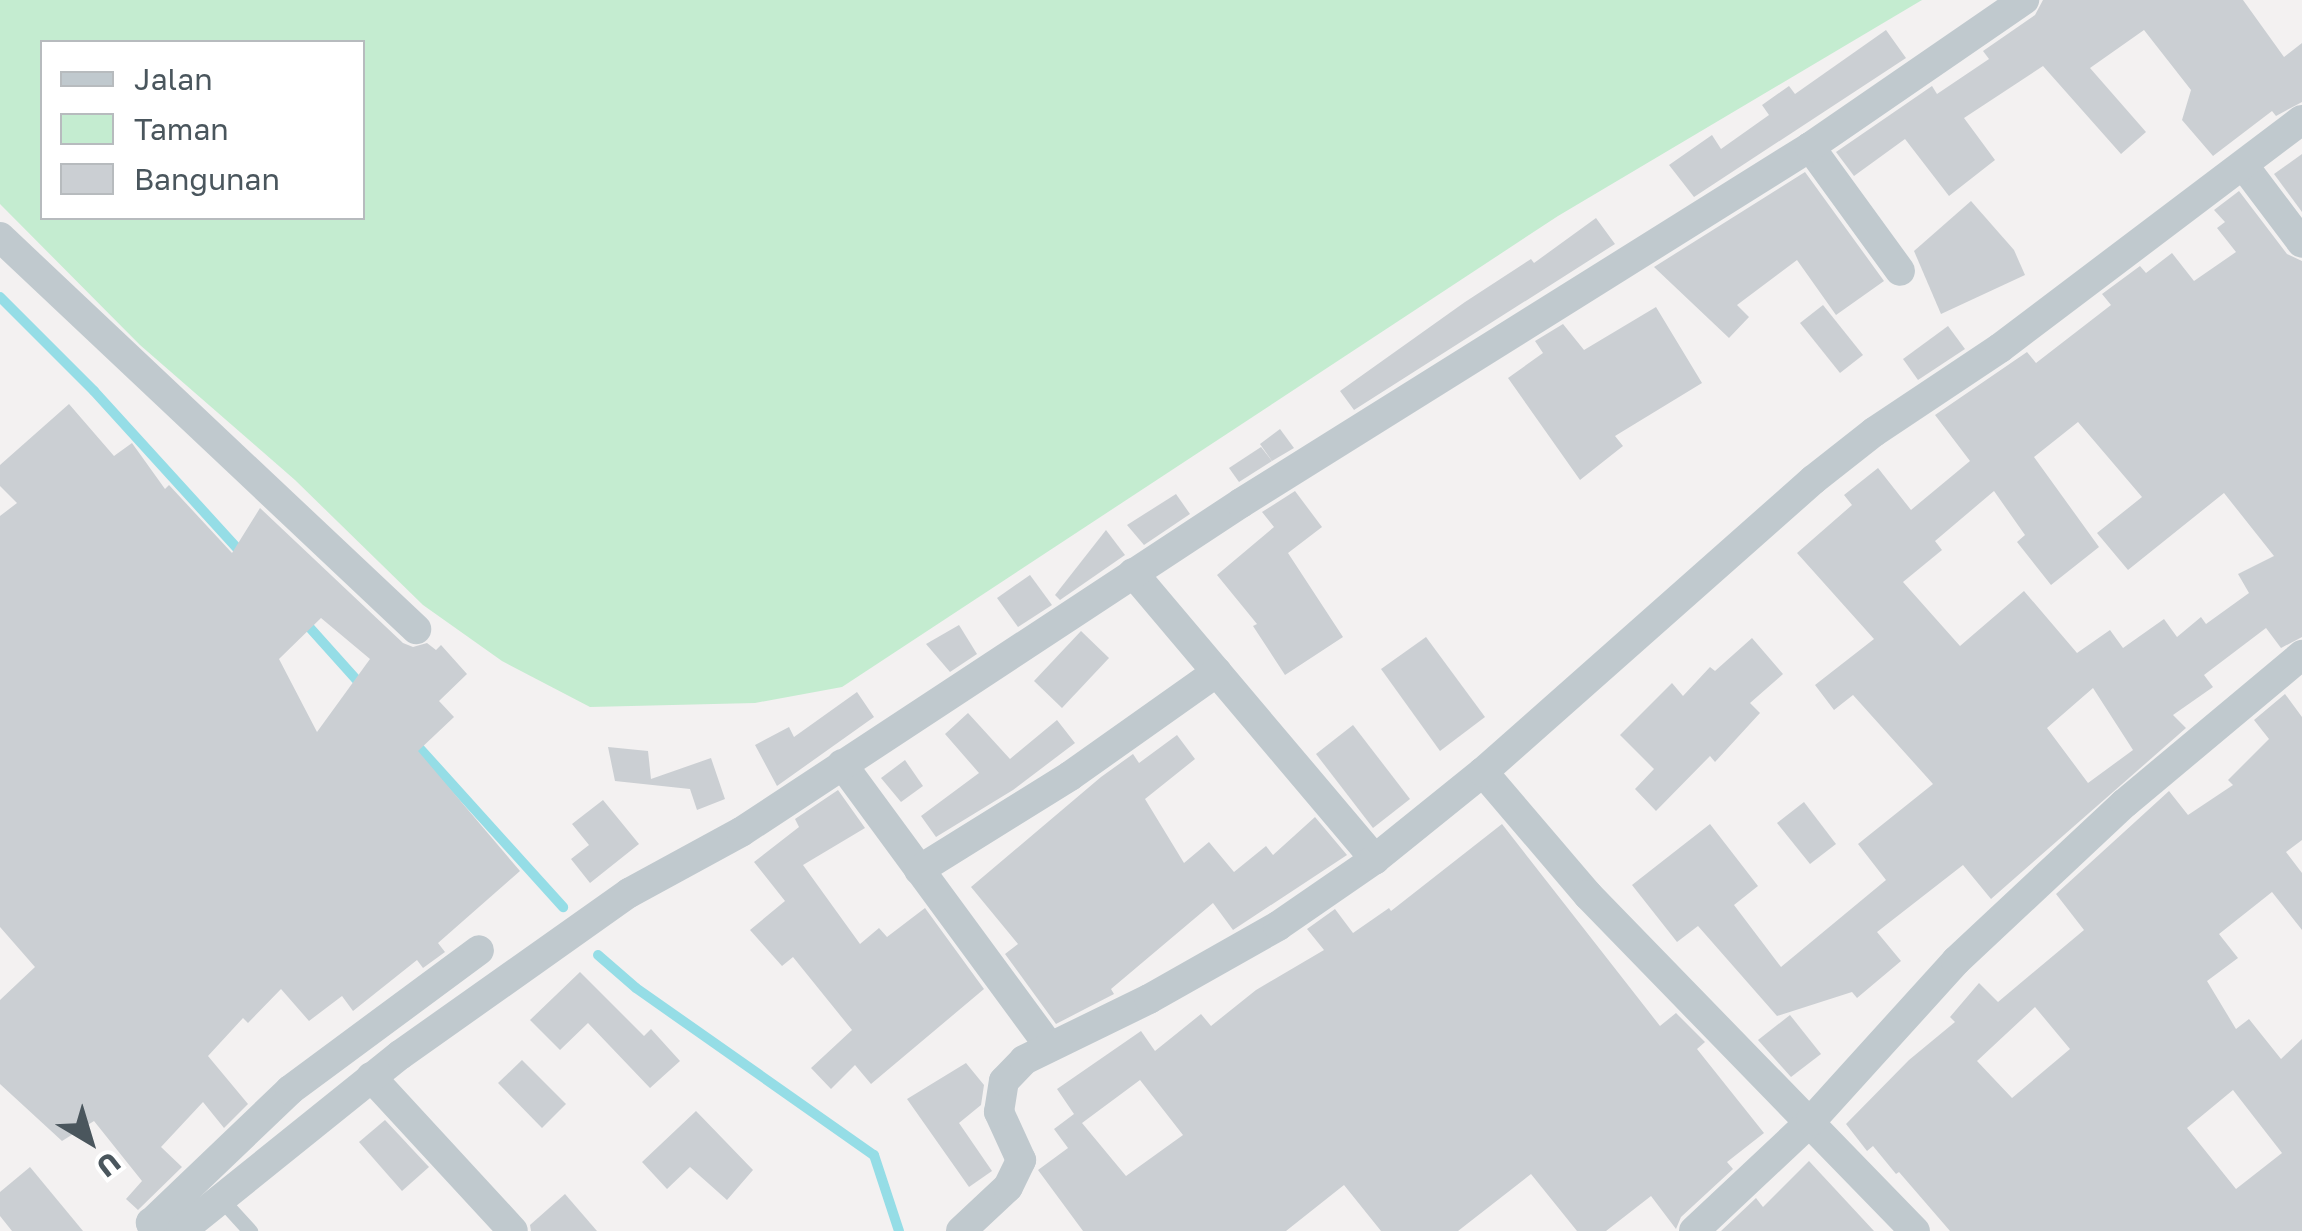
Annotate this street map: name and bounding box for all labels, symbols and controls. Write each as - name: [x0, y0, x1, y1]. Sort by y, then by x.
- legend: [40, 40, 365, 220]
- text: Jalan: [134, 61, 213, 97]
- text: Taman: [134, 111, 229, 147]
- text: Bangunan: [134, 161, 280, 197]
- north arrow: [40, 1091, 140, 1191]
- text: U: [91, 1146, 127, 1184]

